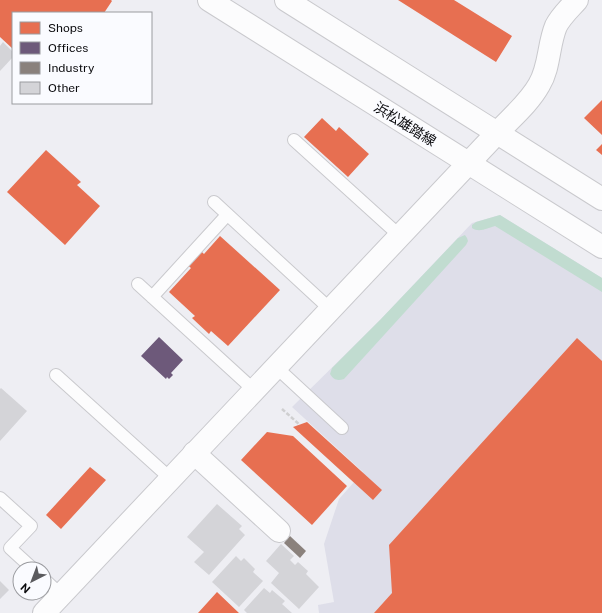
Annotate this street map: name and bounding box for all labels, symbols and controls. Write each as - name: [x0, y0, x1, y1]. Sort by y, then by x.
- legend: [12, 12, 152, 104]
- text: Shops: [48, 21, 83, 35]
- text: Offices: [48, 41, 88, 55]
- text: Industry: [48, 61, 95, 75]
- text: Other: [48, 81, 80, 95]
- street label: 浜松雄踏線: [371, 99, 439, 149]
- north arrow: [12, 561, 52, 601]
- text: N: [18, 581, 33, 596]

